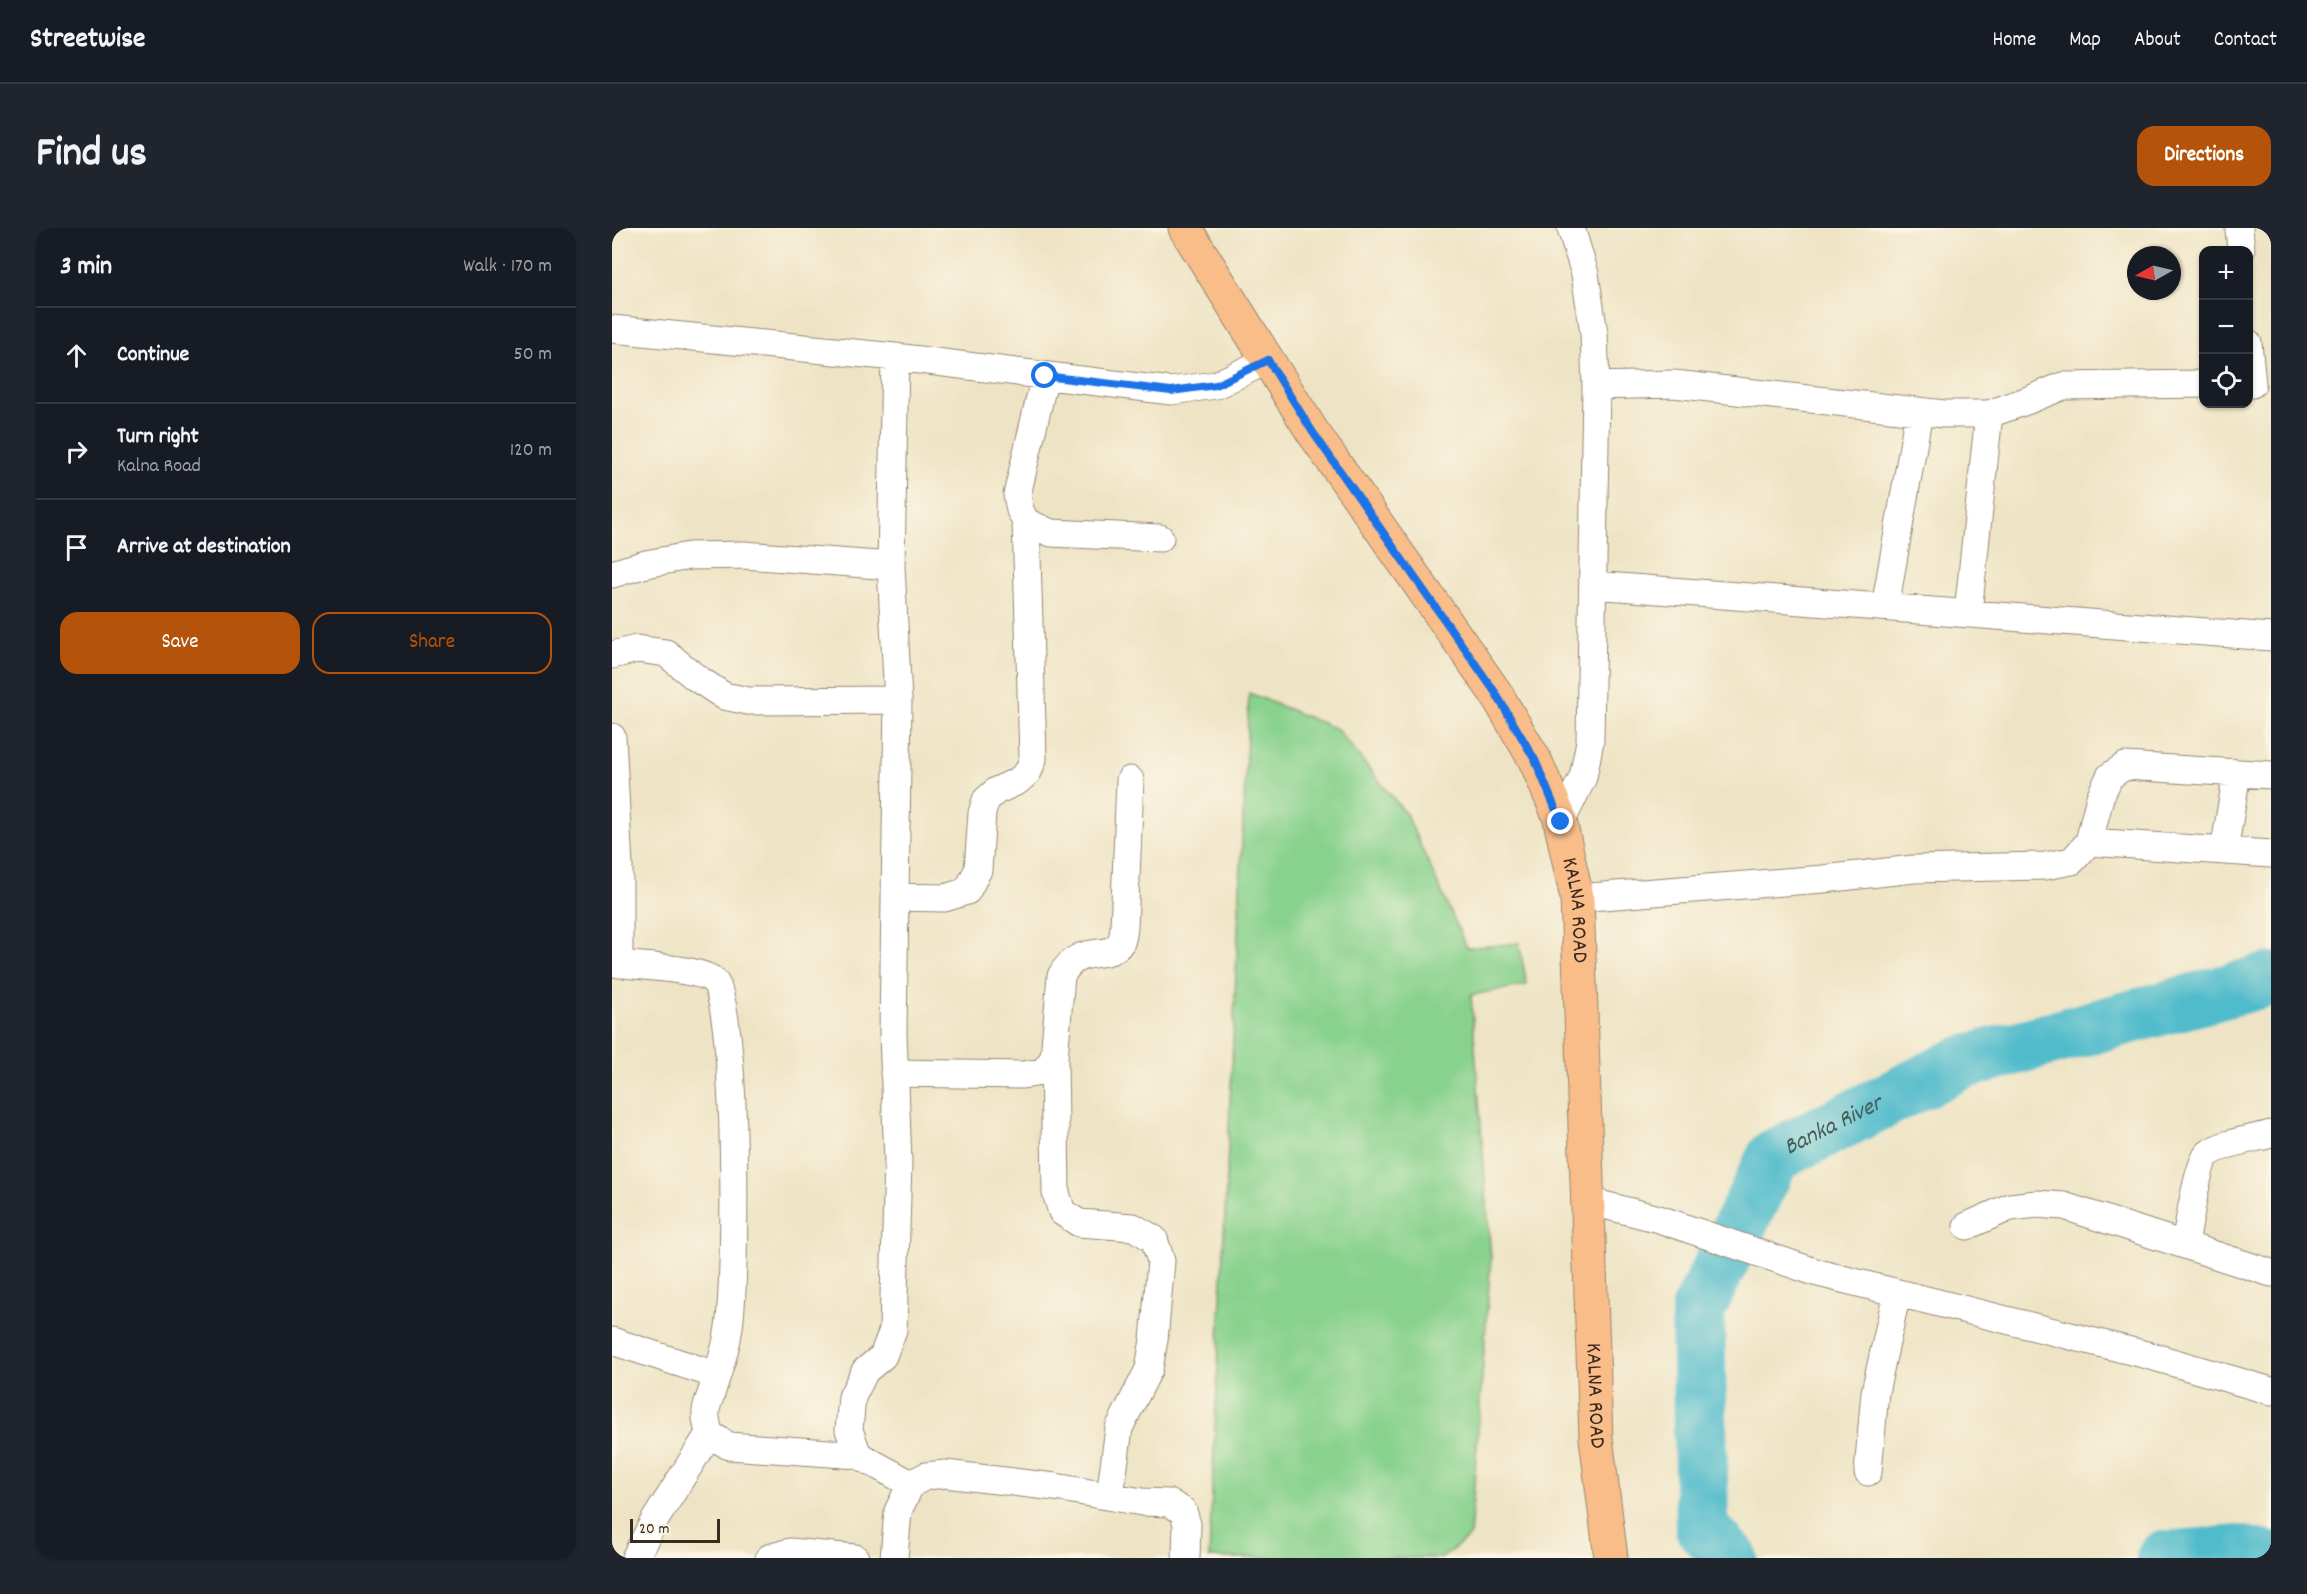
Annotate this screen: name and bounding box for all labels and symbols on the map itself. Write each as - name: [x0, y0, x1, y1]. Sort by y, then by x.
- north arrow: [2127, 246, 2181, 300]
- route start: [1031, 362, 1057, 388]
- route end: [1547, 808, 1573, 834]
- street label: KALNA ROAD: [1553, 855, 1595, 963]
- water label: Banka River: [1779, 1086, 1891, 1165]
- street label: KALNA ROAD: [1577, 1342, 1613, 1450]
- scale bar: [630, 1516, 720, 1544]

